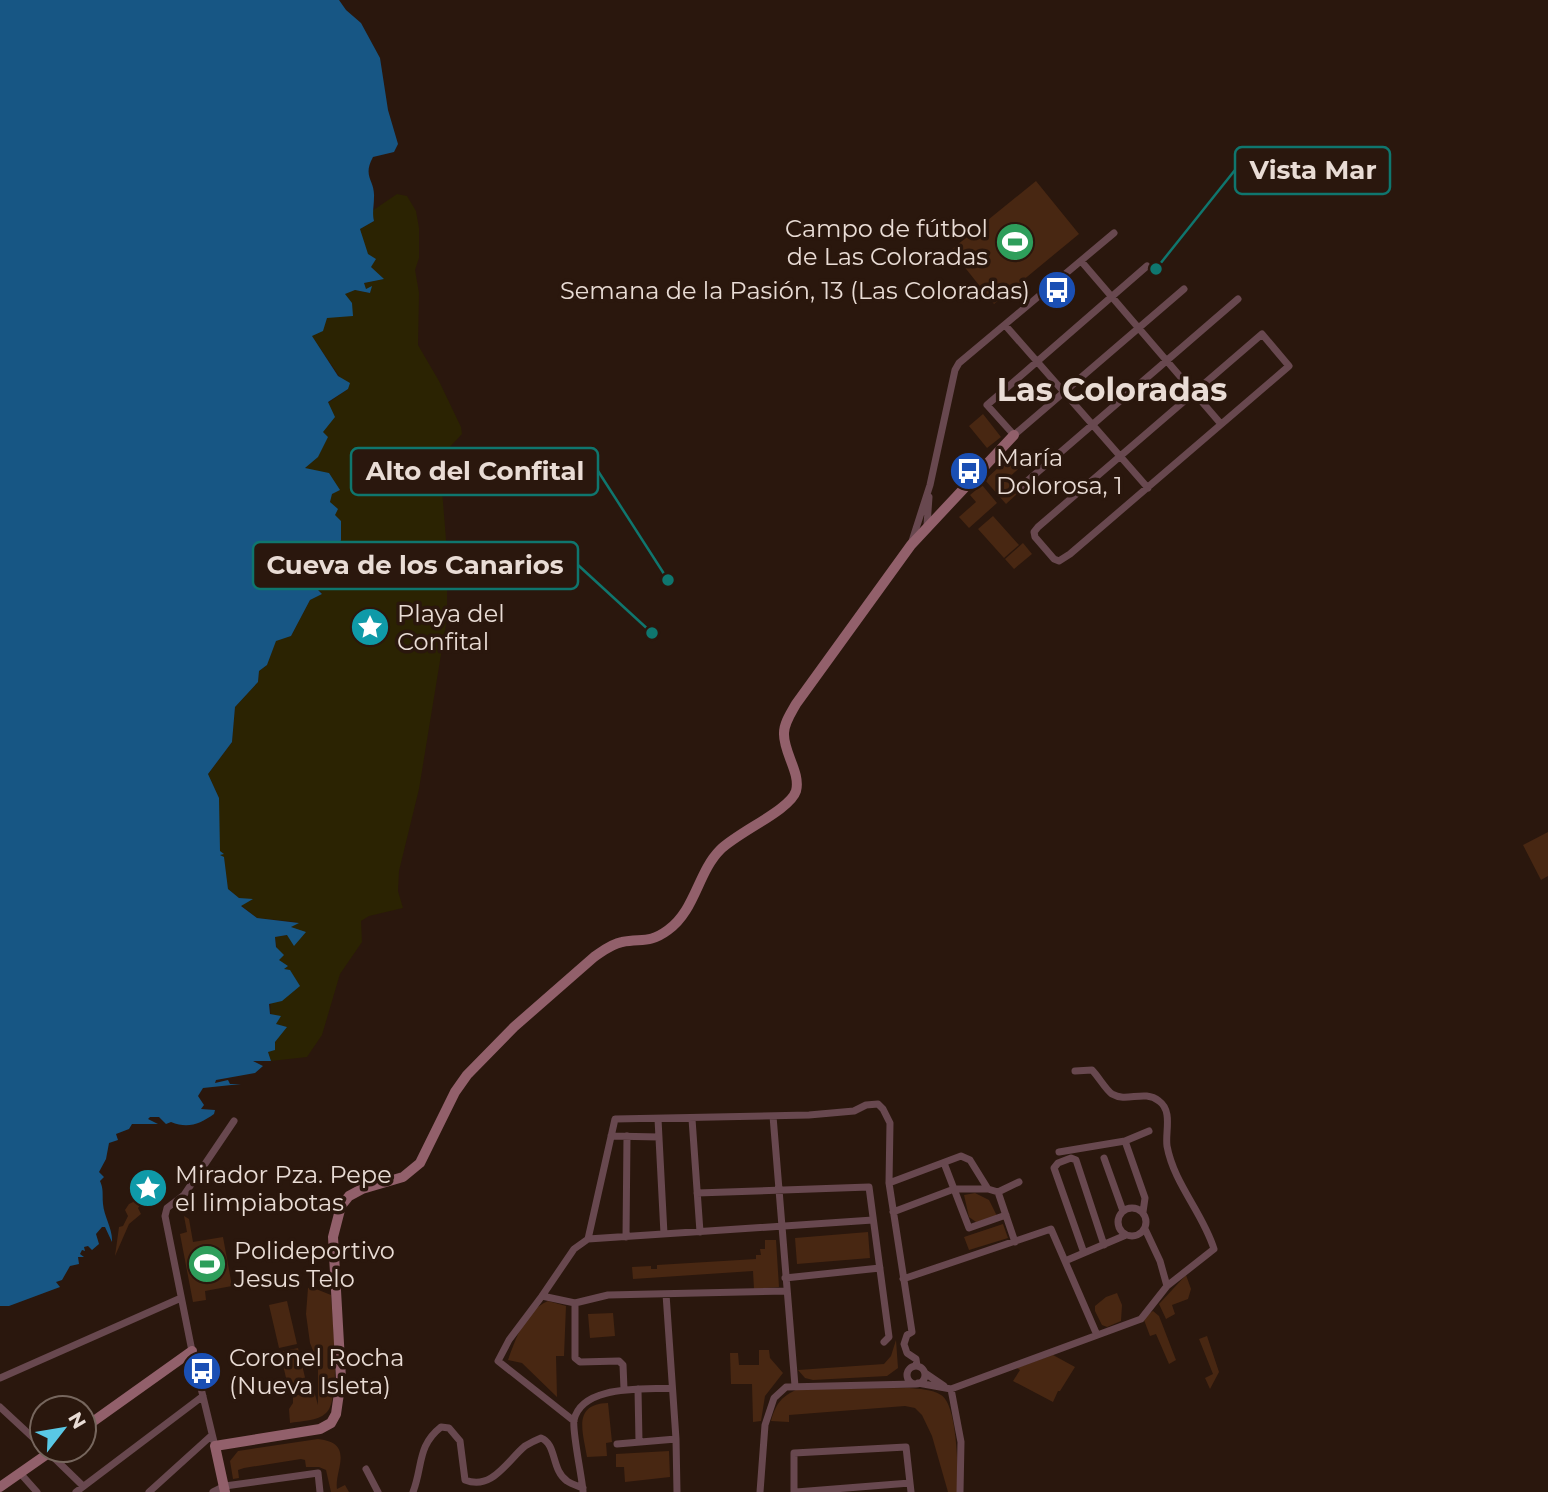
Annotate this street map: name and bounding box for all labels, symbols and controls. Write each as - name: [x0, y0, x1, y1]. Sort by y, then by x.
- callout: Vista Mar: [1235, 147, 1390, 194]
- text: Vista Mar: [1248, 154, 1377, 186]
- place label: Campo de fútbol de Las Coloradas: [785, 214, 988, 271]
- sports icon: Campo de fútbol de Las Coloradas: [994, 221, 1036, 263]
- bus stop icon: Semana de la Pasión, 13 (Las Coloradas): [1036, 269, 1078, 311]
- place label: Semana de la Pasión, 13 (Las Coloradas): [560, 276, 1030, 305]
- district label: Las Coloradas: [997, 370, 1227, 409]
- place label: María Dolorosa, 1: [996, 443, 1123, 500]
- callout: Alto del Confital: [351, 448, 598, 495]
- bus stop icon: María Dolorosa, 1: [948, 450, 990, 492]
- text: Alto del Confital: [365, 455, 584, 487]
- callout: Cueva de los Canarios: [253, 542, 578, 589]
- text: Cueva de los Canarios: [266, 549, 564, 581]
- place label: Playa del Confital: [397, 599, 505, 656]
- place icon: Playa del Confital: [349, 606, 391, 648]
- place label: Mirador Pza. Pepe el limpiabotas: [175, 1160, 392, 1217]
- place icon: Mirador Pza. Pepe el limpiabotas: [127, 1167, 169, 1209]
- place label: Polideportivo Jesus Telo: [233, 1236, 395, 1293]
- sports icon: Polideportivo Jesus Telo: [186, 1243, 228, 1285]
- place label: Coronel Rocha (Nueva Isleta): [229, 1343, 404, 1400]
- bus stop icon: Coronel Rocha (Nueva Isleta): [181, 1350, 223, 1392]
- north arrow: [28, 1394, 98, 1464]
- text: N: [63, 1408, 91, 1433]

